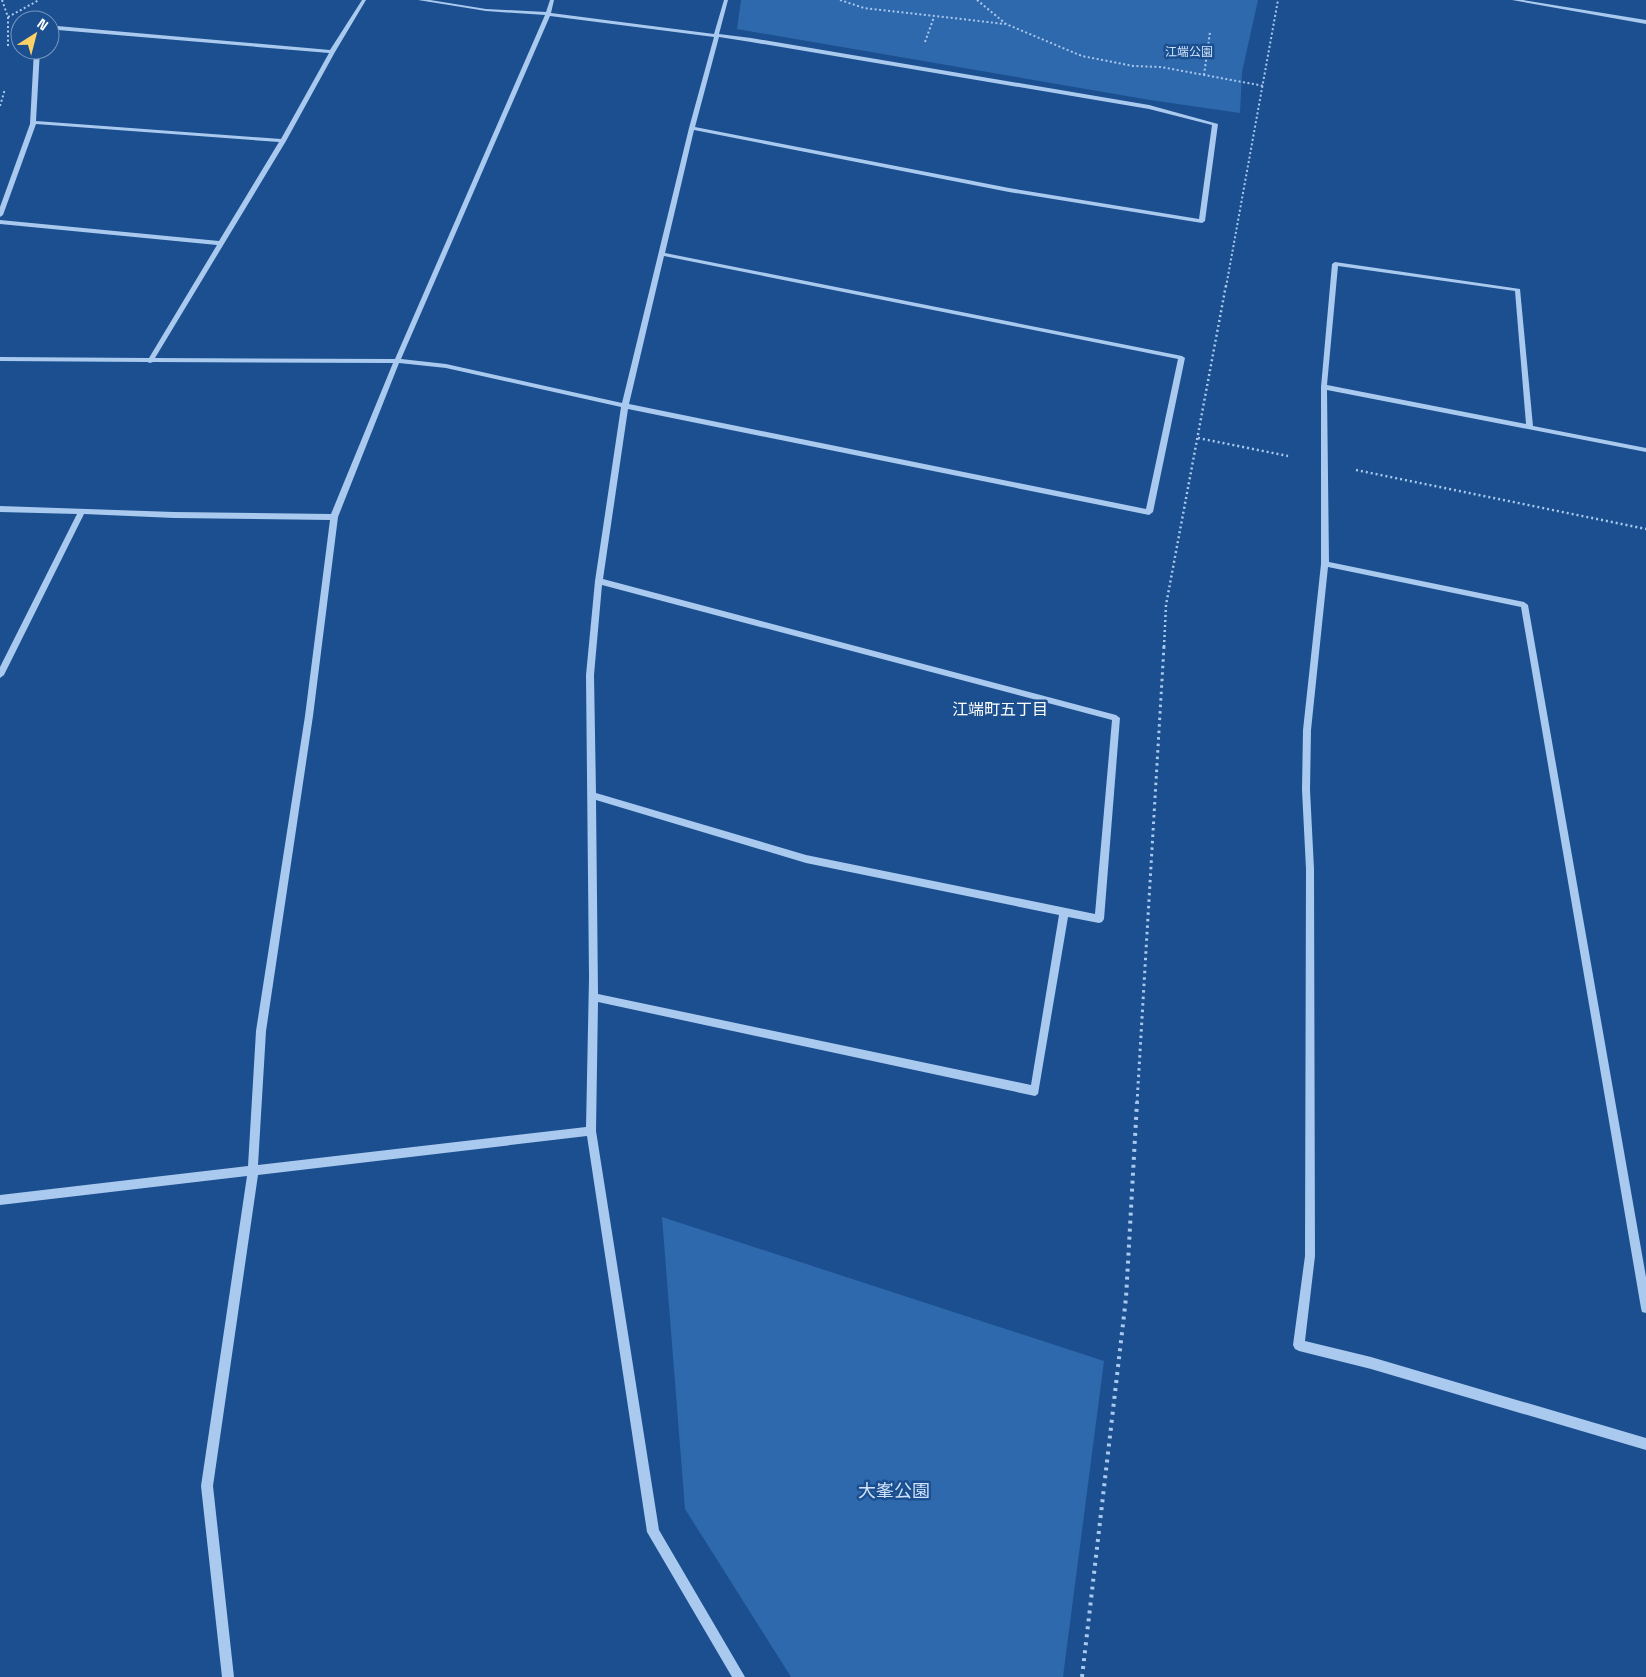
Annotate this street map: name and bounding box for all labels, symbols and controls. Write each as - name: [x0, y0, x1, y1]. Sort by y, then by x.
- north arrow: [10, 10, 60, 60]
- text: N: [34, 14, 52, 35]
- park label: 江端公園: [1165, 44, 1213, 60]
- district label: 江端町五丁目: [952, 699, 1048, 720]
- park label: 大峯公園: [858, 1479, 930, 1502]

